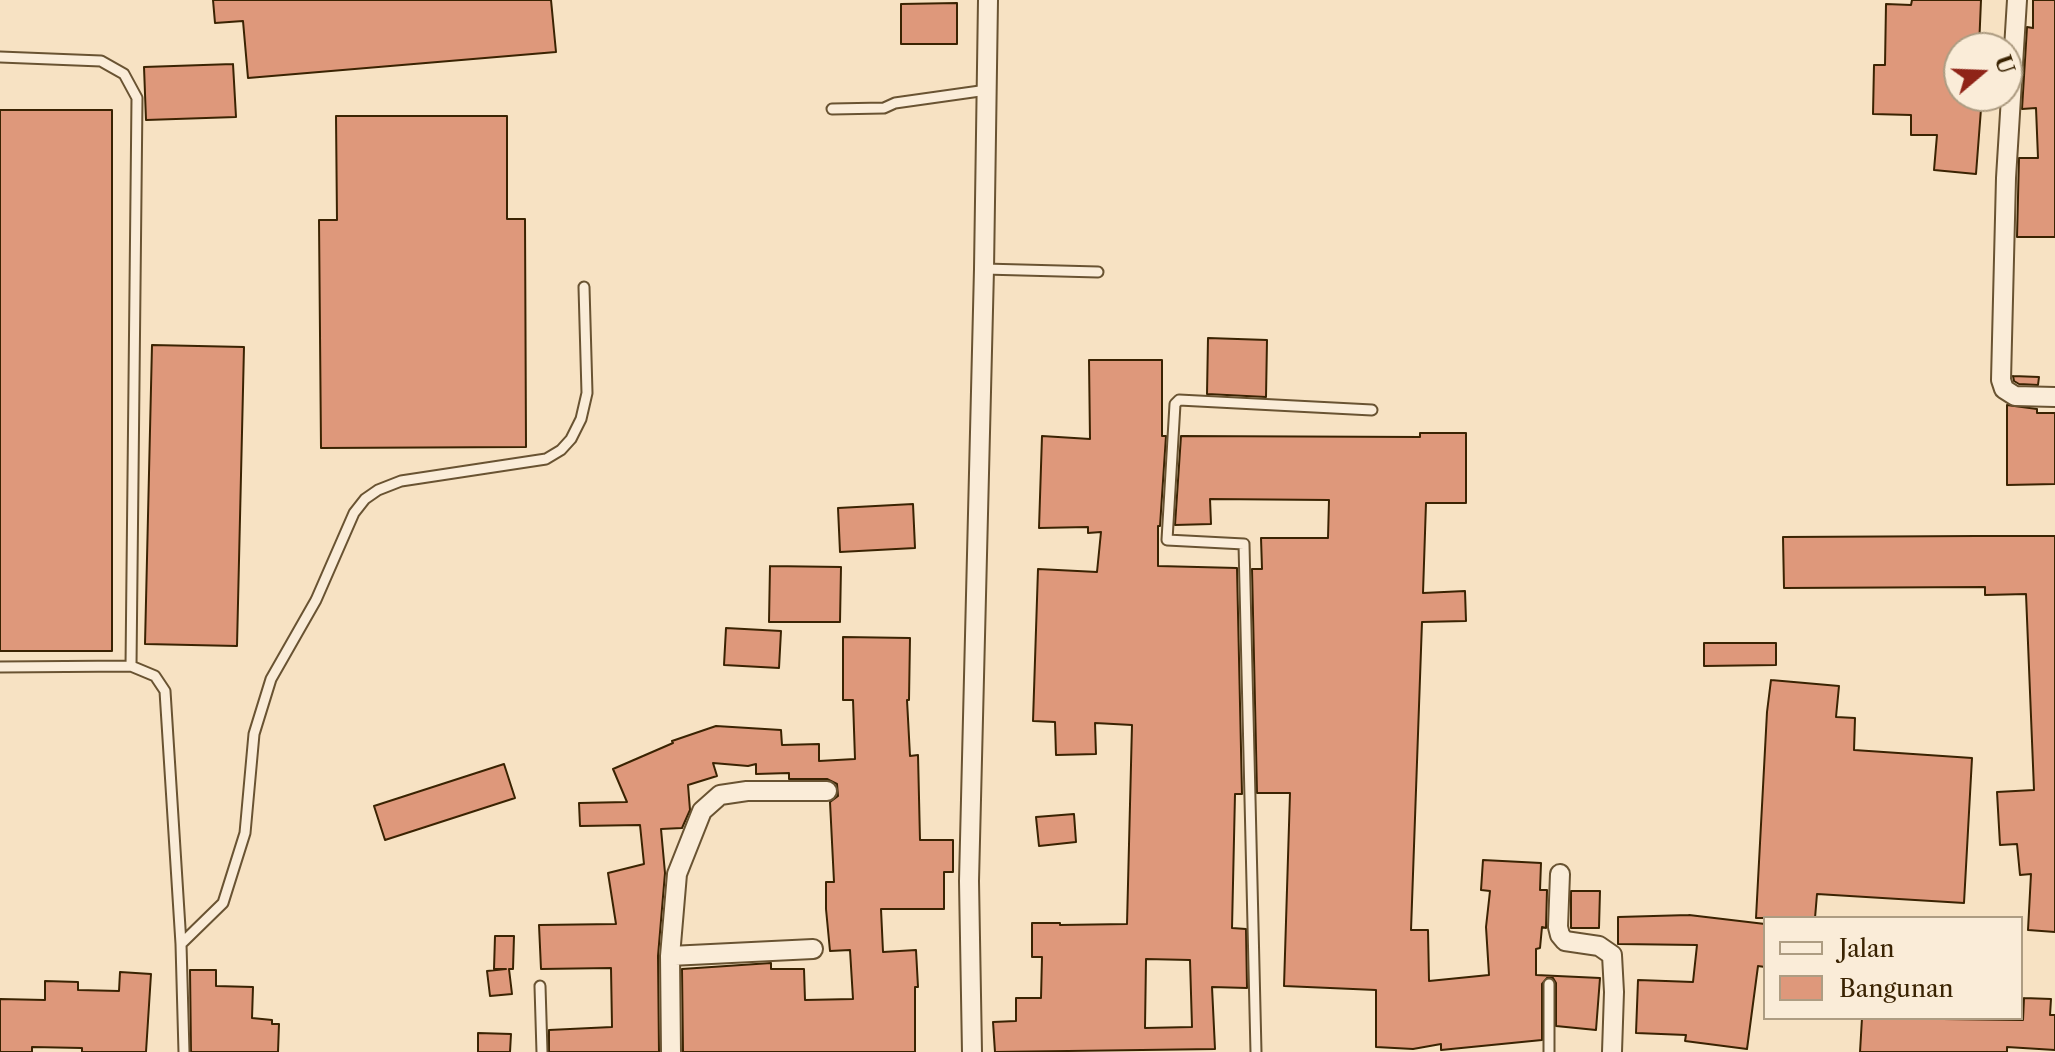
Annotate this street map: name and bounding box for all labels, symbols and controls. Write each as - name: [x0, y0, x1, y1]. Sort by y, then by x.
- north arrow: [1943, 32, 2023, 112]
- text: U: [1989, 52, 2020, 78]
- legend: [1763, 916, 2023, 1020]
- text: Jalan: [1839, 934, 1895, 963]
- text: Bangunan: [1839, 974, 1954, 1003]

